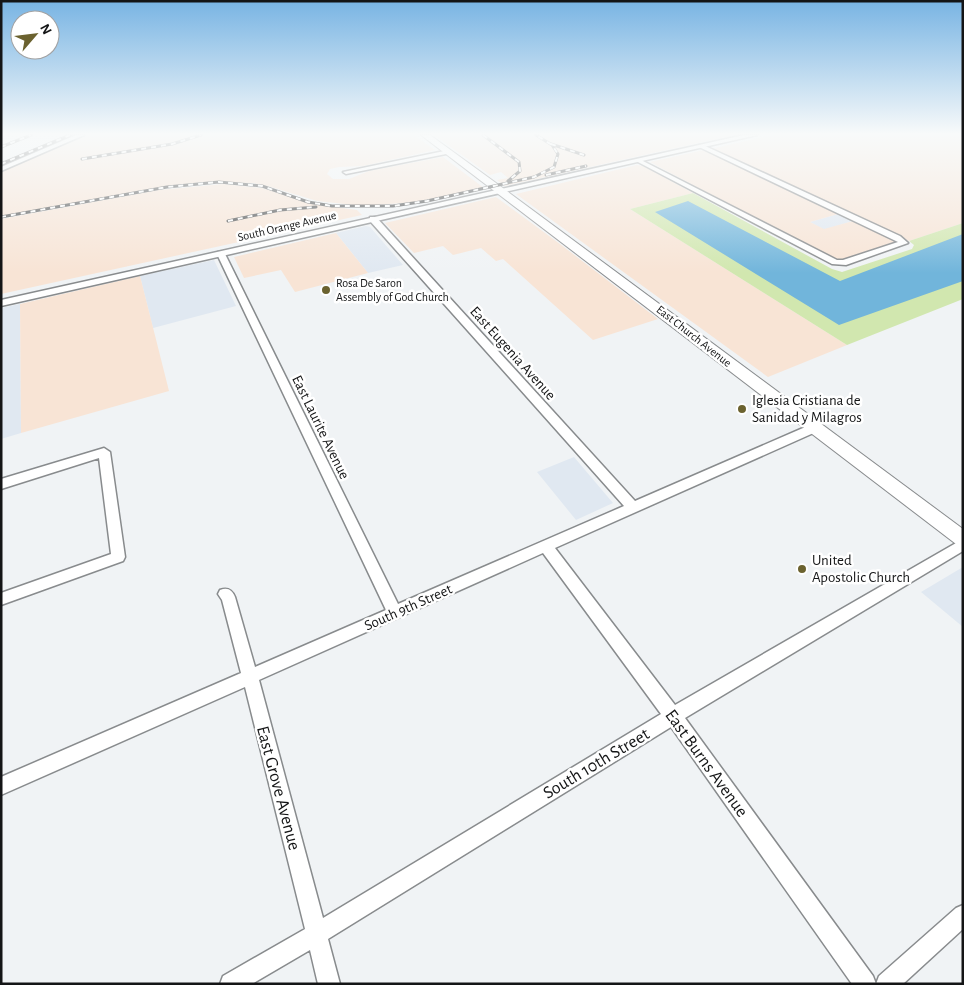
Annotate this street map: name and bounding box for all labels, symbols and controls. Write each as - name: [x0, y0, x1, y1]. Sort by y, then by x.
- north arrow: [10, 10, 60, 60]
- text: N: [37, 22, 54, 37]
- street label: South Orange Avenue: [237, 209, 337, 243]
- place label: Rosa De Saron Assembly of God Church: [336, 277, 449, 304]
- marker: Rosa De Saron Assembly of God Church: [320, 284, 332, 296]
- street label: East Church Avenue: [654, 303, 734, 369]
- street label: East Eugenia Avenue: [467, 304, 558, 403]
- street label: East Laurite Avenue: [289, 373, 352, 482]
- place label: Iglesia Cristiana de Sanidad y Milagros: [752, 393, 862, 425]
- marker: Iglesia Cristiana de Sanidad y Milagros: [736, 403, 748, 415]
- place label: United Apostolic Church: [812, 553, 910, 585]
- marker: United Apostolic Church: [796, 563, 808, 575]
- street label: South 9th Street: [362, 581, 455, 633]
- street label: East Burns Avenue: [661, 707, 751, 821]
- street label: East Grove Avenue: [253, 724, 303, 852]
- street label: South 10th Street: [540, 725, 653, 803]

